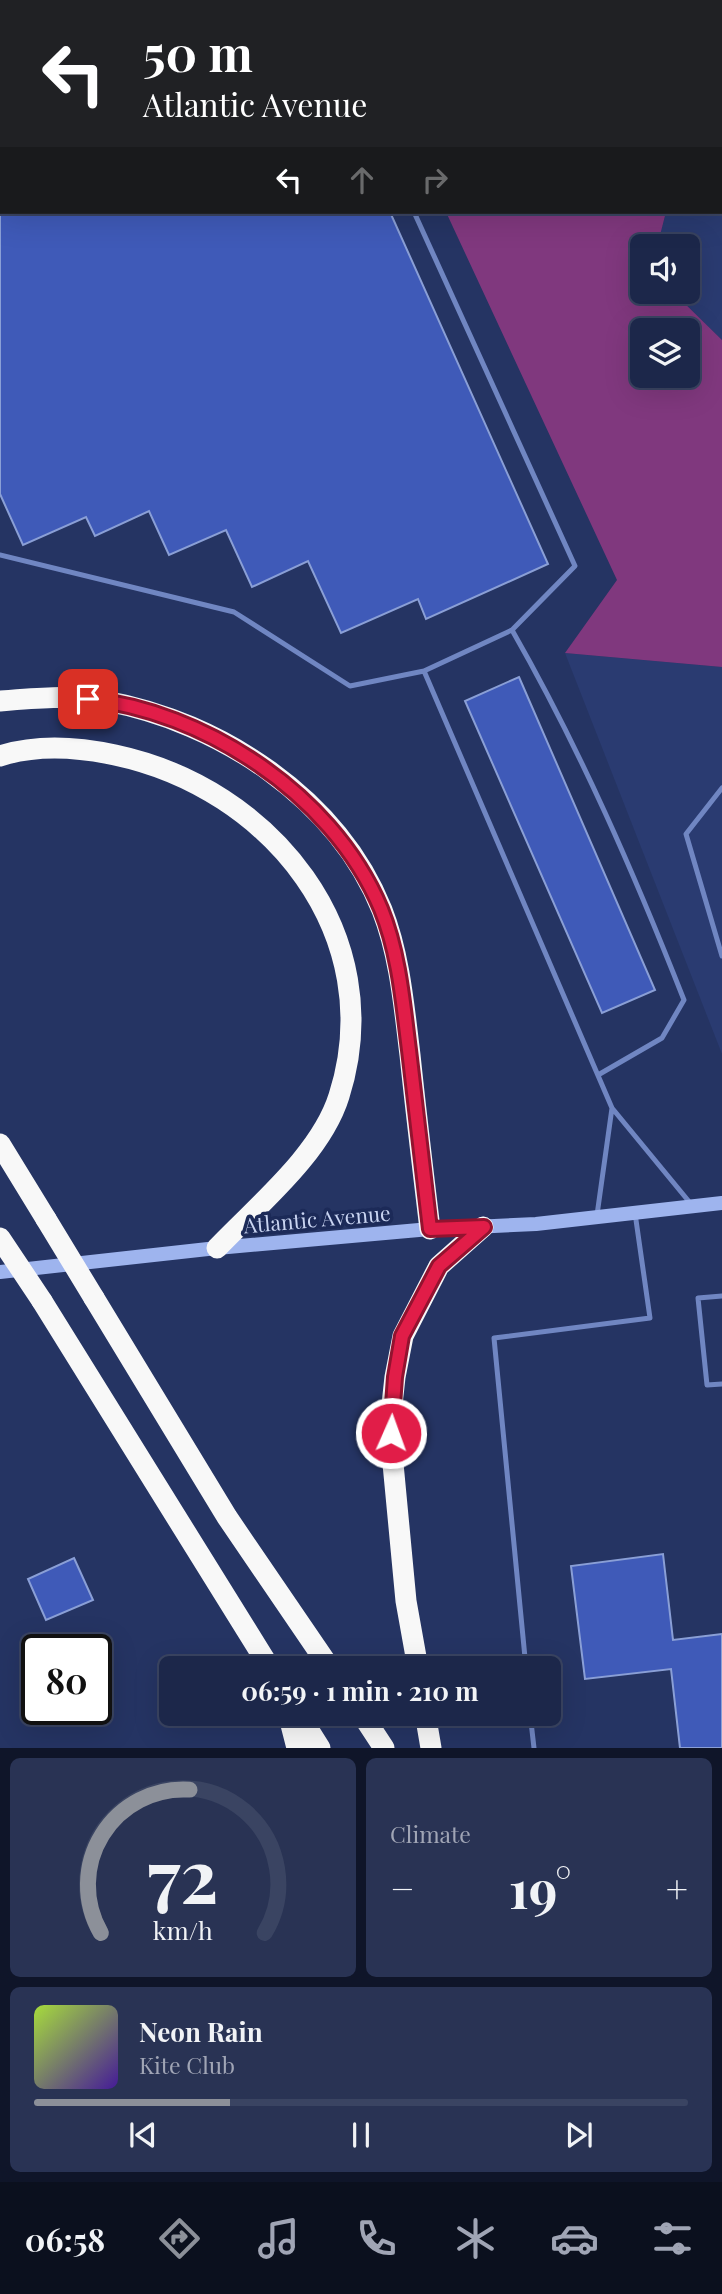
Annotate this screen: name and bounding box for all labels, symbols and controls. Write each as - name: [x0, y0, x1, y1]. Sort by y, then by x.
- text: 50 m: [143, 19, 253, 84]
- icon: left: [28, 28, 119, 119]
- text: Atlantic Avenue: [143, 82, 367, 125]
- icon: left: [270, 161, 308, 199]
- icon: ahead: [343, 161, 381, 199]
- icon: right: [416, 161, 454, 199]
- map controls: [630, 234, 700, 388]
- button: sound: [630, 234, 700, 304]
- button: layers: [630, 318, 700, 388]
- pin: [58, 669, 118, 729]
- icon: arrive: [69, 680, 107, 718]
- street label: Atlantic Avenue: [241, 1198, 392, 1238]
- position arrow: [354, 1396, 428, 1470]
- speed limit sign: 80: [21, 1634, 112, 1725]
- text: 06:59 · 1 min · 210 m: [241, 1673, 479, 1708]
- text: Climate: [390, 1818, 471, 1849]
- text: 72: [147, 1825, 219, 1922]
- text: 19°: [509, 1853, 572, 1922]
- text: −: [390, 1862, 415, 1913]
- text: +: [666, 1862, 688, 1913]
- text: km/h: [153, 1913, 213, 1946]
- text: Neon Rain: [139, 2014, 263, 2049]
- text: Kite Club: [139, 2049, 235, 2080]
- icon: previous: [124, 2116, 162, 2154]
- icon: pause: [342, 2116, 380, 2154]
- icon: next: [560, 2116, 598, 2154]
- icon: directions: [155, 2214, 204, 2263]
- icon: music: [254, 2214, 303, 2263]
- icon: phone: [352, 2214, 401, 2263]
- icon: climate: [451, 2214, 500, 2263]
- icon: car: [550, 2214, 599, 2263]
- icon: filters: [648, 2214, 697, 2263]
- text: 06:58: [25, 2217, 105, 2260]

